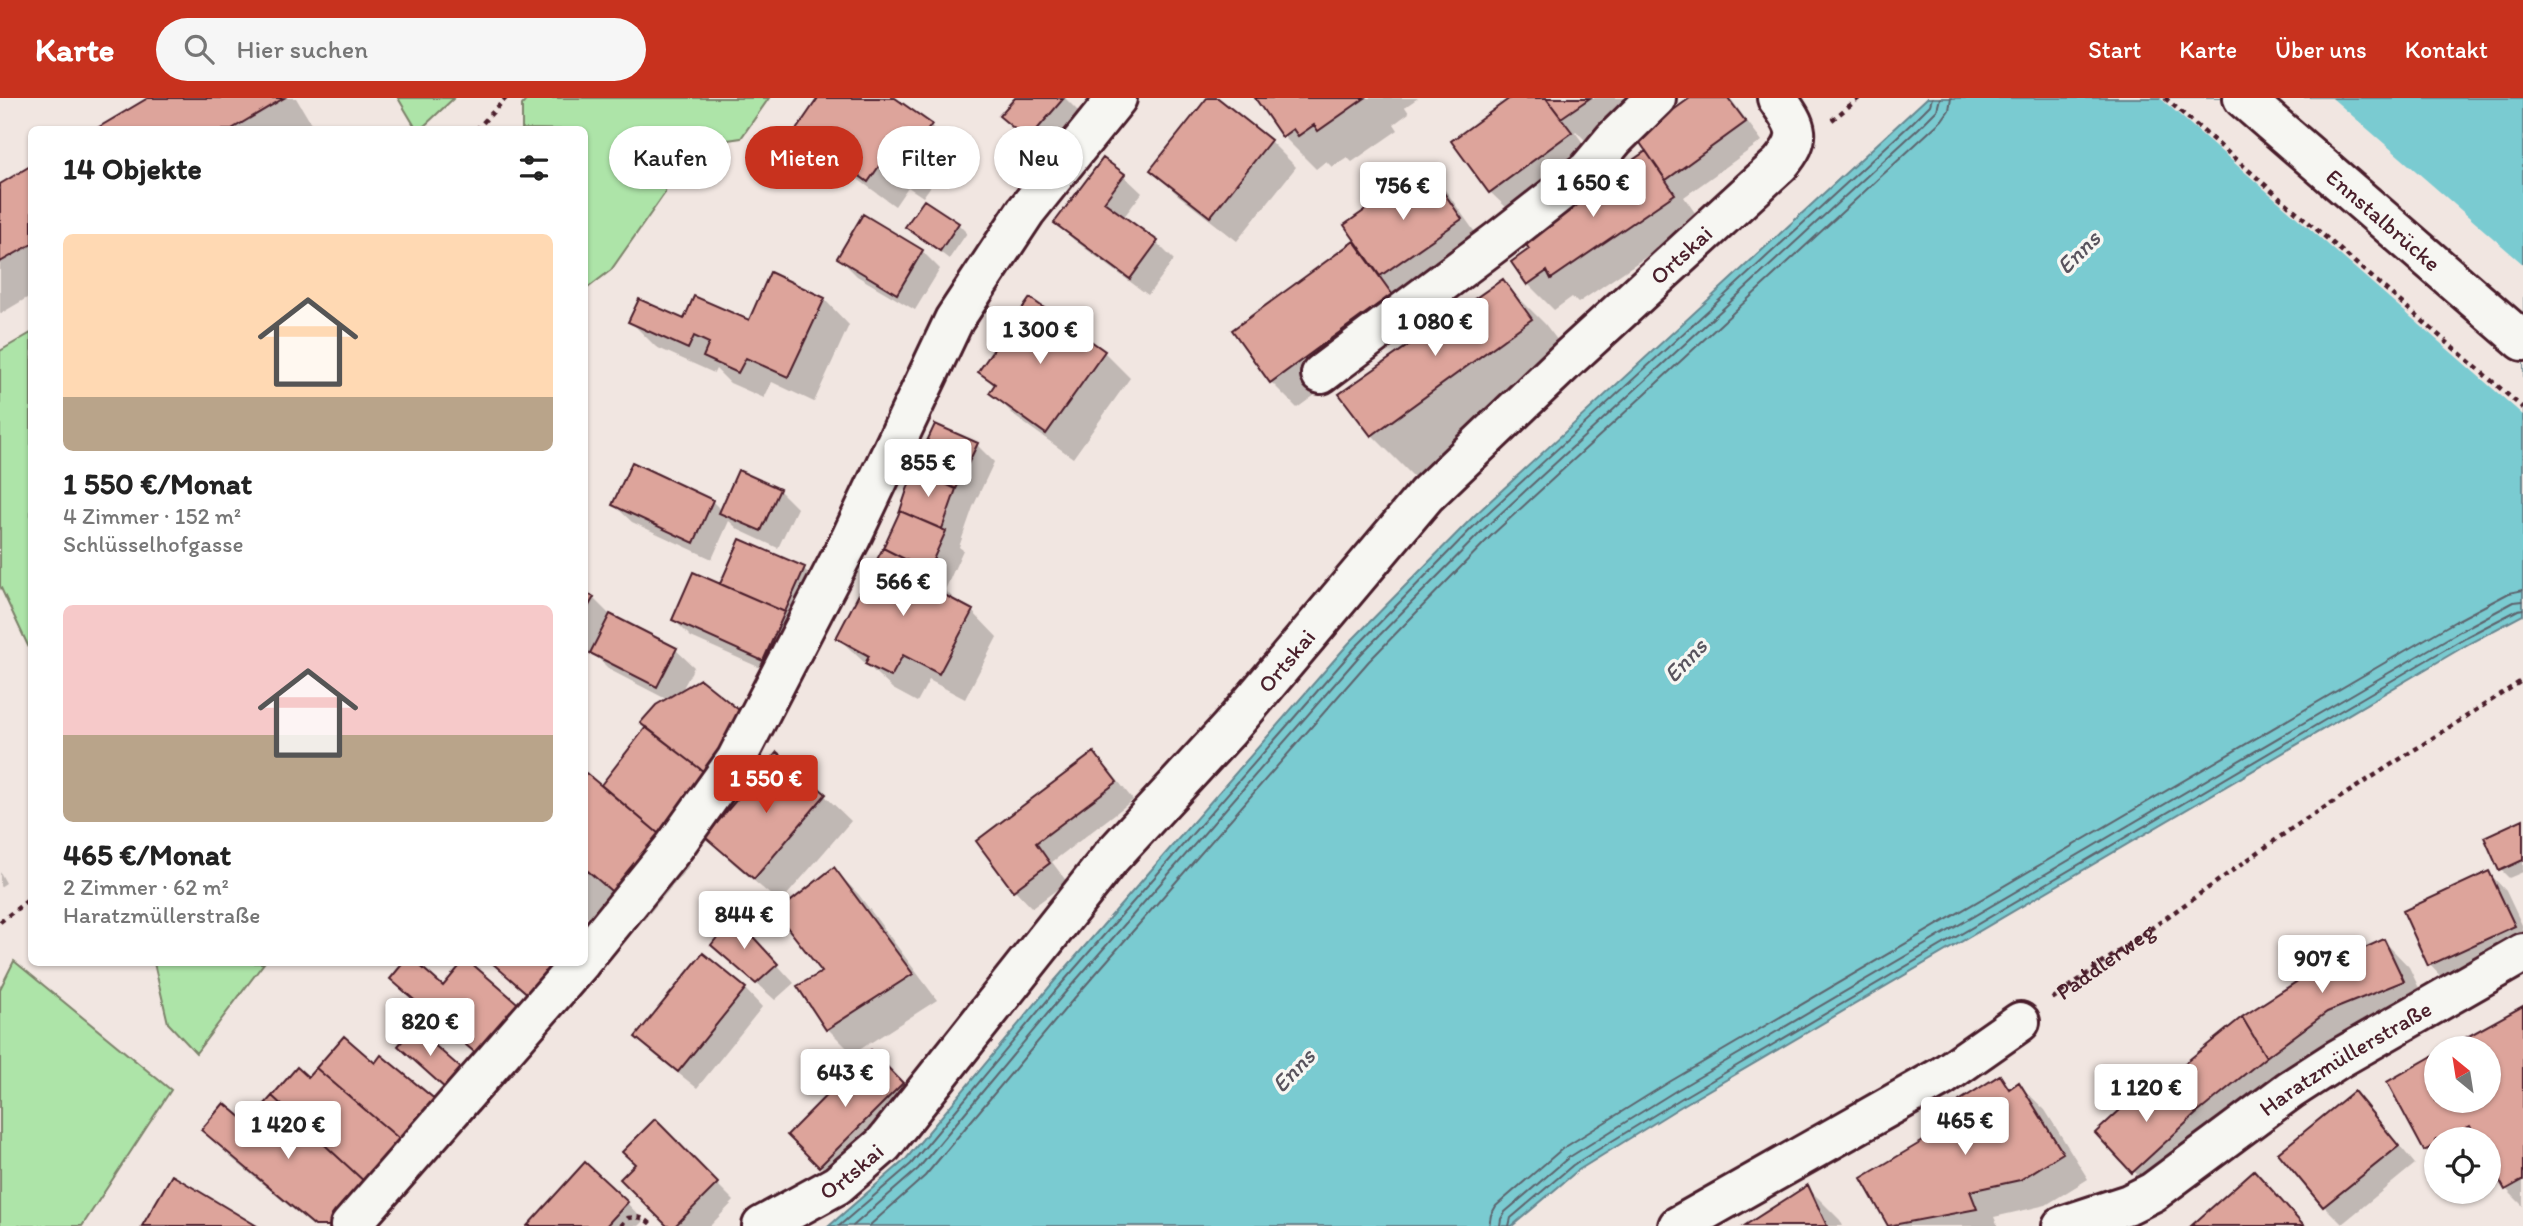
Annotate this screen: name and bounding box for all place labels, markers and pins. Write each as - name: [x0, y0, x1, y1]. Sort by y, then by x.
- pin: 1 650 €: [1528, 159, 1658, 219]
- pin: 756 €: [1354, 162, 1452, 222]
- pin: 1 080 €: [1370, 299, 1500, 358]
- pin: 1 300 €: [975, 306, 1105, 366]
- pin: 855 €: [879, 440, 977, 499]
- pin: 566 €: [854, 559, 952, 618]
- pin: 1 550 €: [701, 756, 831, 815]
- pin: 844 €: [695, 892, 793, 951]
- pin: 907 €: [2273, 936, 2371, 995]
- pin: 820 €: [381, 998, 479, 1058]
- pin: 643 €: [796, 1049, 894, 1109]
- pin: 1 120 €: [2081, 1065, 2211, 1124]
- pin: 465 €: [1916, 1098, 2014, 1157]
- pin: 1 420 €: [223, 1102, 353, 1161]

